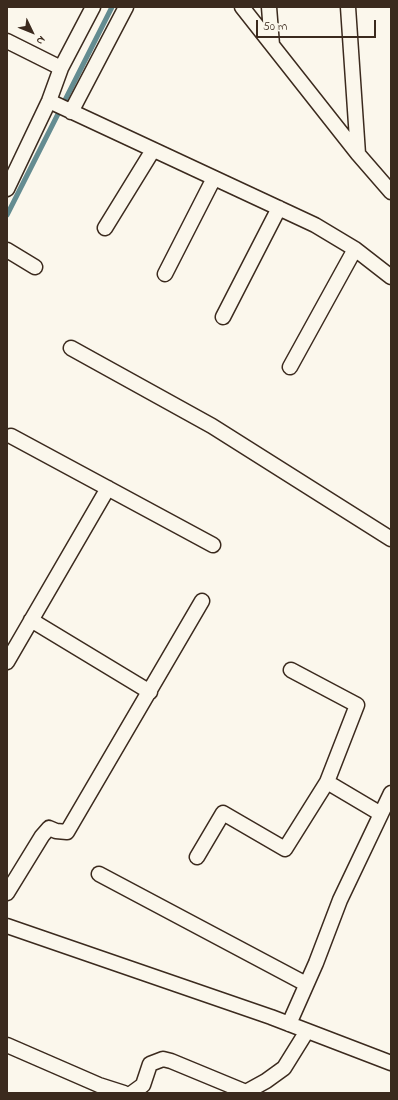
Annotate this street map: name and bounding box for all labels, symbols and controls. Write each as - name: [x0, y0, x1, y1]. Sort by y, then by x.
- north arrow: [12, 12, 52, 52]
- scale bar: [258, 12, 378, 38]
- text: 50 m: [263, 18, 287, 36]
- text: N: [32, 32, 49, 48]

